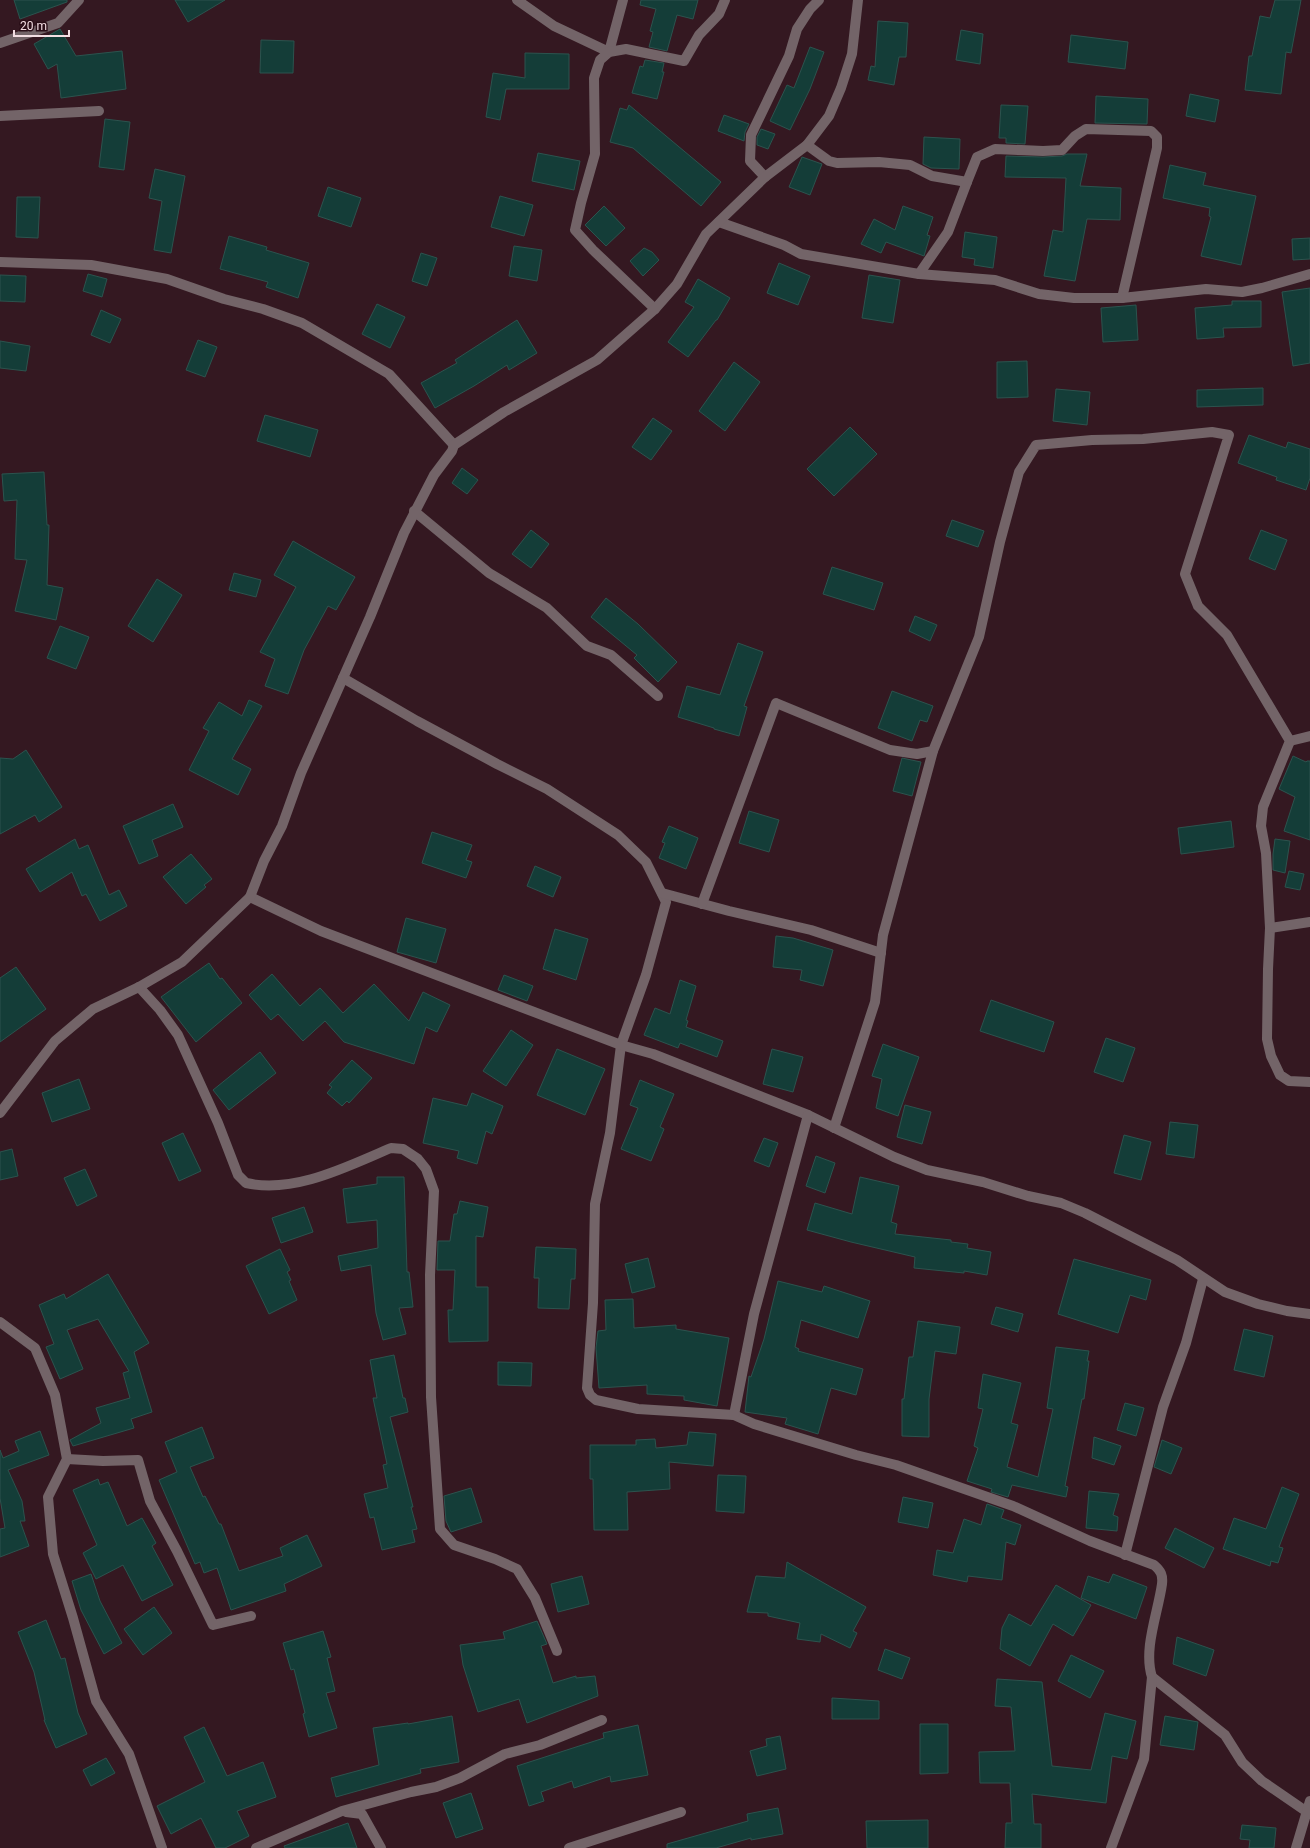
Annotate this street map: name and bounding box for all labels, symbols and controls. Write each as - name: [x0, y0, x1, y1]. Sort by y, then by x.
- scale bar: [14, 12, 69, 38]
- text: 20 m: [20, 19, 47, 33]

